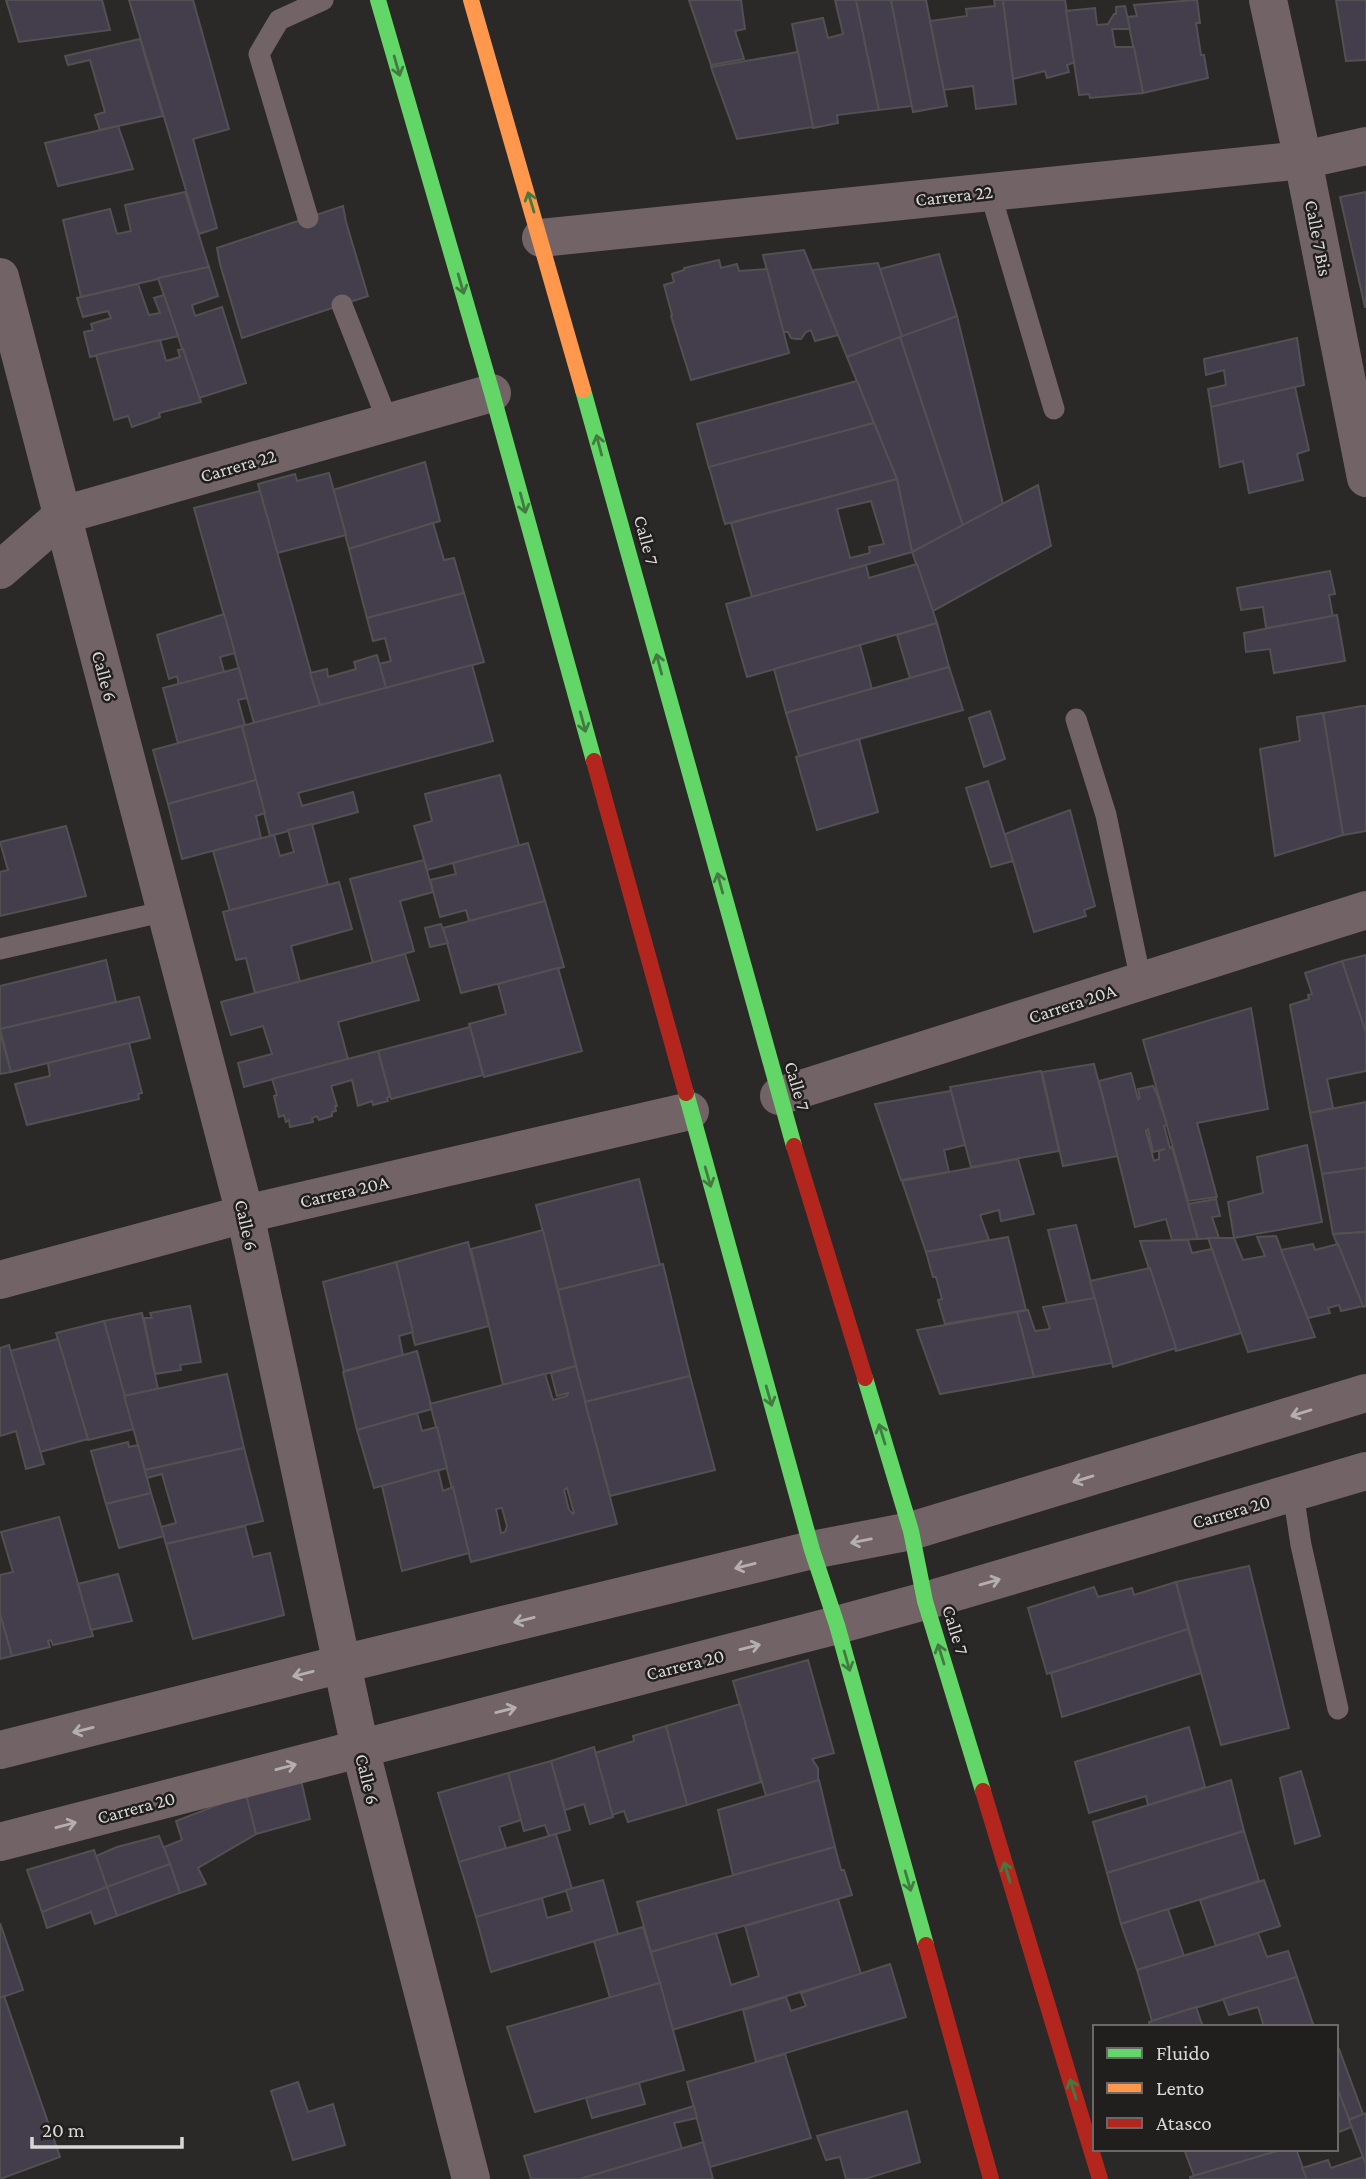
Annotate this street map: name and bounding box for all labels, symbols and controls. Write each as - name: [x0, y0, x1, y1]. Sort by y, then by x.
- one-way arrow: [391, 54, 404, 76]
- street label: Carrera 22: [914, 181, 994, 210]
- one-way arrow: [523, 191, 536, 213]
- street label: Calle 7 Bis: [1301, 198, 1336, 278]
- one-way arrow: [455, 273, 468, 295]
- one-way arrow: [591, 434, 604, 456]
- street label: Carrera 22: [198, 445, 279, 486]
- one-way arrow: [517, 492, 530, 514]
- street label: Calle 7: [630, 513, 663, 567]
- street label: Calle 6: [88, 649, 121, 704]
- one-way arrow: [652, 653, 665, 675]
- one-way arrow: [577, 710, 590, 733]
- one-way arrow: [713, 872, 726, 895]
- street label: Carrera 20A: [1026, 979, 1119, 1027]
- street label: Calle 7: [780, 1059, 815, 1114]
- one-way arrow: [702, 1165, 715, 1188]
- street label: Carrera 20A: [298, 1171, 391, 1212]
- street label: Calle 6: [230, 1198, 263, 1253]
- one-way arrow: [763, 1384, 776, 1407]
- one-way arrow: [1290, 1407, 1312, 1420]
- one-way arrow: [874, 1424, 887, 1446]
- one-way arrow: [1072, 1473, 1094, 1486]
- street label: Carrera 20: [1190, 1490, 1272, 1533]
- one-way arrow: [850, 1534, 873, 1548]
- one-way arrow: [734, 1560, 757, 1573]
- one-way arrow: [979, 1574, 1001, 1587]
- street label: Calle 7: [938, 1603, 973, 1658]
- one-way arrow: [513, 1614, 536, 1627]
- one-way arrow: [739, 1640, 761, 1653]
- one-way arrow: [933, 1643, 946, 1665]
- street label: Carrera 20: [644, 1645, 726, 1684]
- one-way arrow: [841, 1650, 854, 1672]
- one-way arrow: [292, 1668, 315, 1681]
- one-way arrow: [494, 1703, 517, 1716]
- one-way arrow: [72, 1724, 94, 1737]
- street label: Calle 6: [351, 1752, 384, 1807]
- one-way arrow: [274, 1760, 297, 1773]
- street label: Carrera 20: [95, 1787, 177, 1828]
- one-way arrow: [54, 1818, 77, 1831]
- one-way arrow: [1000, 1861, 1012, 1883]
- one-way arrow: [902, 1869, 915, 1891]
- legend: [1093, 2025, 1338, 2151]
- text: Fluido: [1156, 2041, 1210, 2065]
- text: Lento: [1156, 2076, 1204, 2100]
- one-way arrow: [1066, 2078, 1079, 2100]
- scale bar: [32, 2106, 182, 2150]
- text: Atasco: [1156, 2111, 1212, 2135]
- text: 20 m: [42, 2118, 85, 2142]

